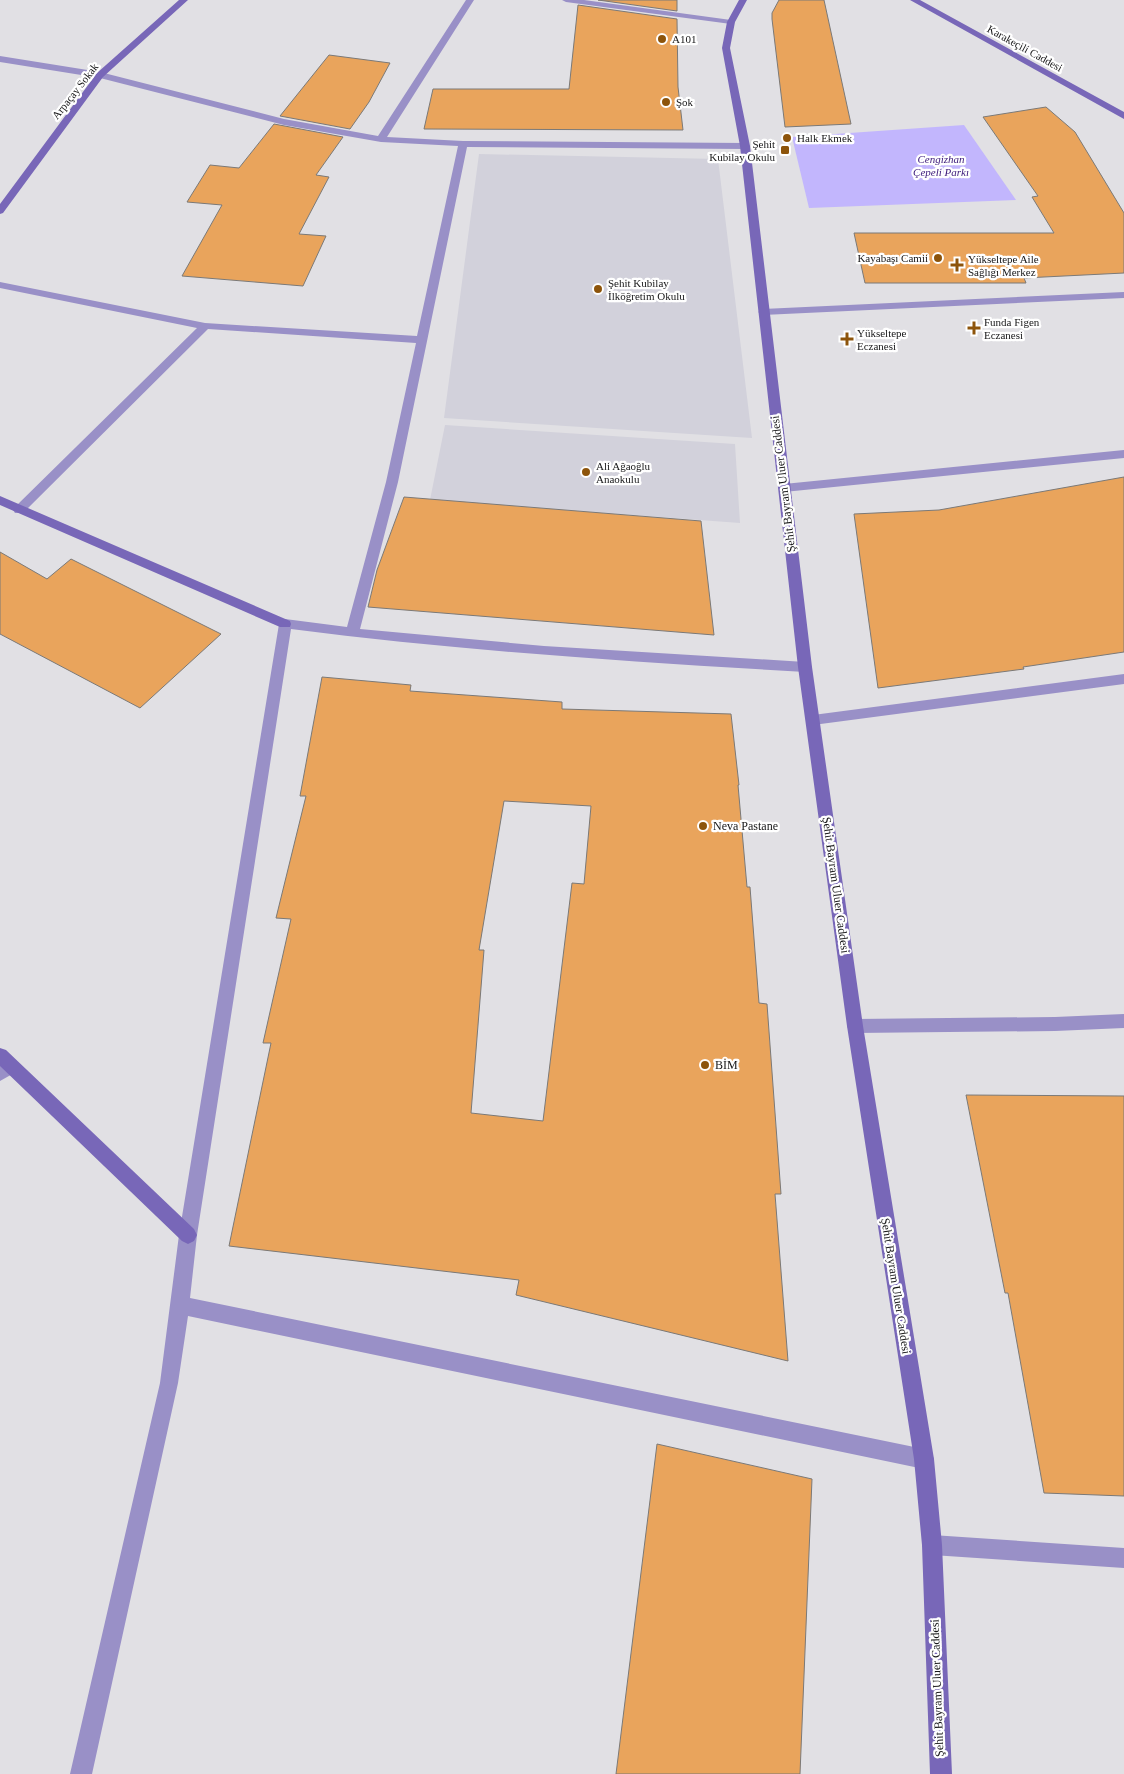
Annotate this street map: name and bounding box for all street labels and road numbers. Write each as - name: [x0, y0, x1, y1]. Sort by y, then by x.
- street label: Karakeçili Caddesi: [985, 22, 1065, 74]
- street label: Arpaçay Sokak: [49, 60, 101, 121]
- street label: Şehit Bayram Uluer Caddesi: [768, 414, 798, 553]
- street label: Şehit Bayram Uluer Caddesi: [819, 816, 853, 955]
- street label: Şehit Bayram Uluer Caddesi: [878, 1217, 914, 1356]
- street label: Şehit Bayram Uluer Caddesi: [928, 1618, 946, 1757]

